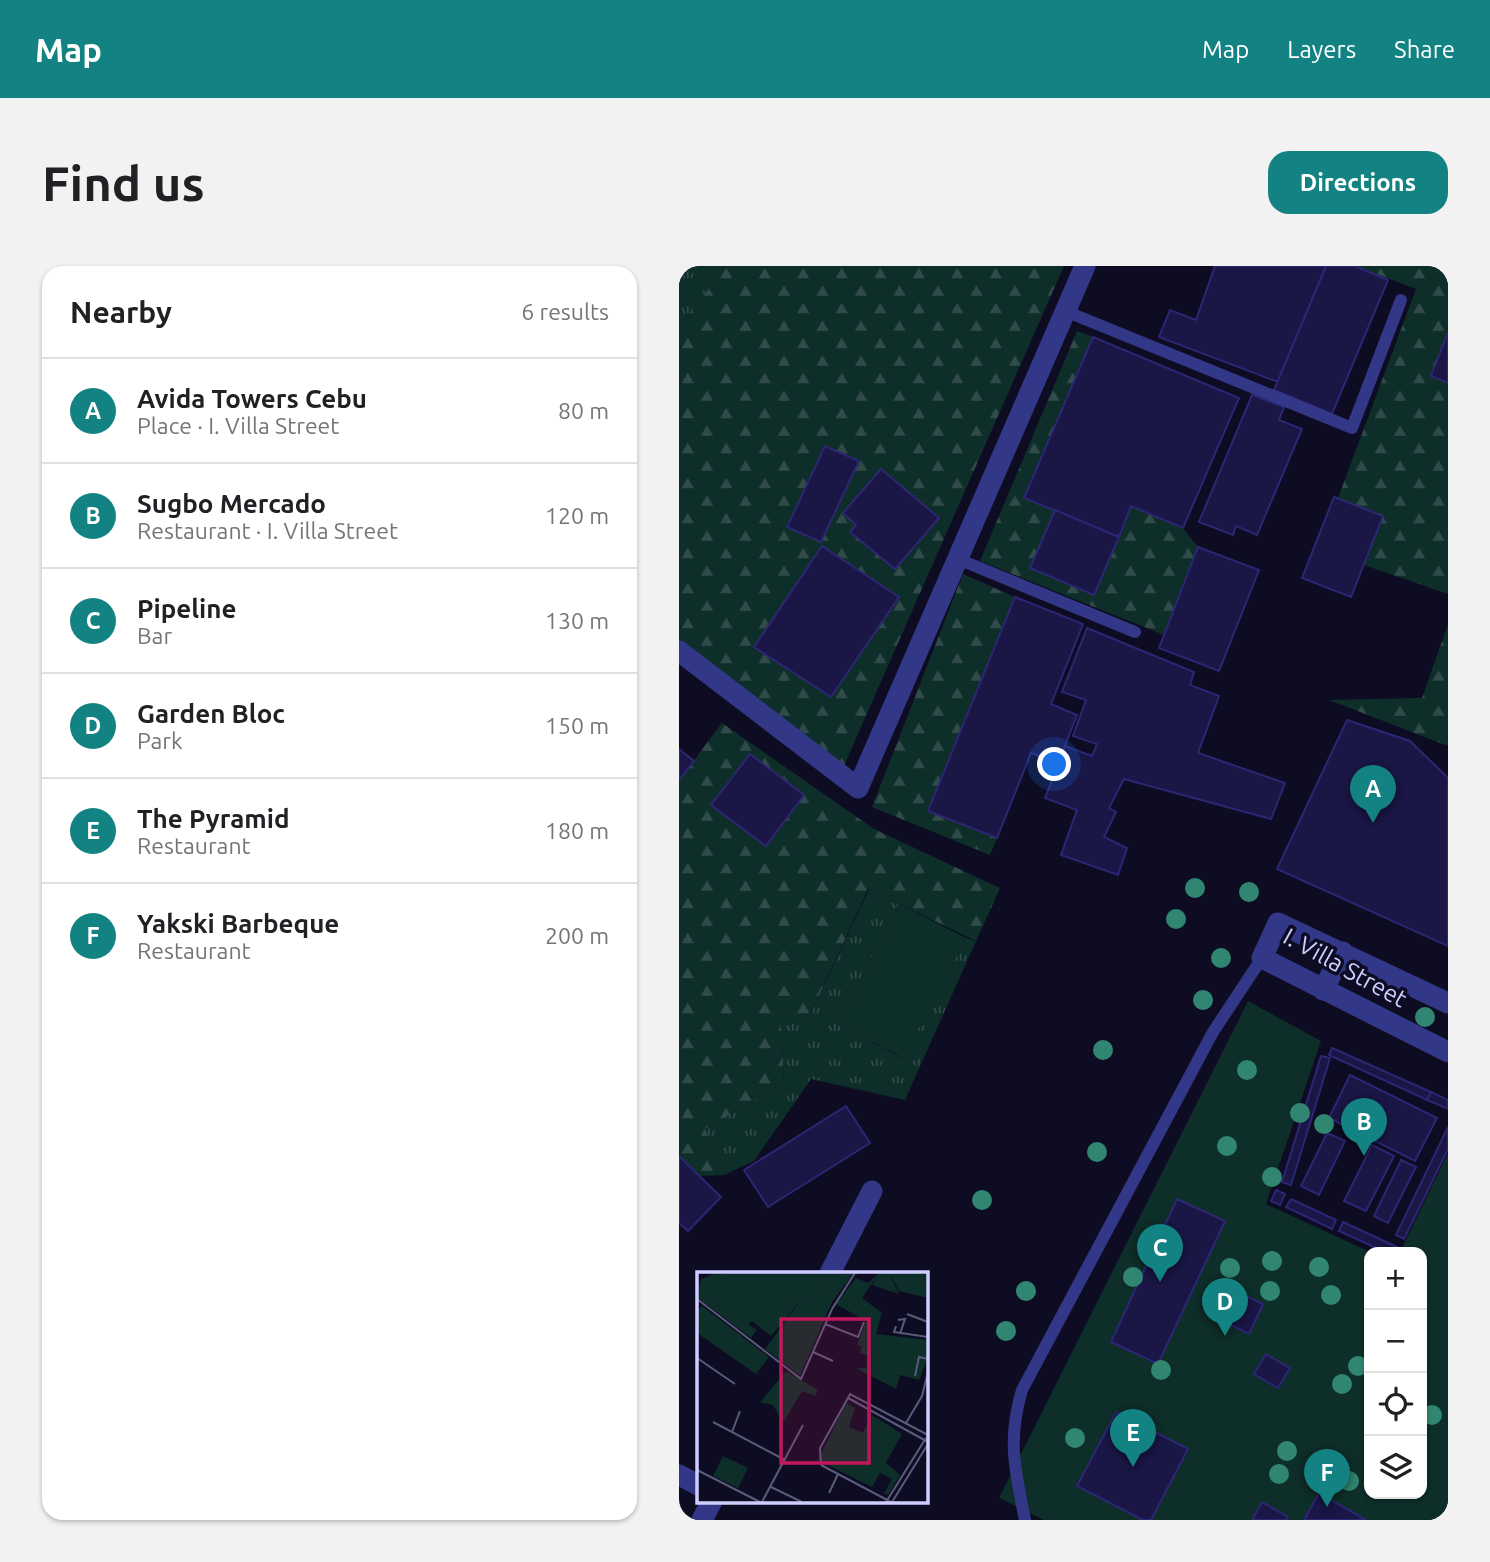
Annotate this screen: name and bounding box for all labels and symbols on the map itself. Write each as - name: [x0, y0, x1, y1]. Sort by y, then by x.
- your location: [1037, 747, 1071, 781]
- pin: A: [1350, 765, 1396, 823]
- street label: I. Villa Street: [1279, 923, 1412, 1013]
- pin: B: [1341, 1098, 1387, 1156]
- pin: C: [1137, 1224, 1183, 1282]
- inset map: [697, 1272, 927, 1502]
- pin: D: [1202, 1278, 1248, 1336]
- pin: E: [1110, 1409, 1156, 1467]
- pin: F: [1304, 1449, 1350, 1507]

